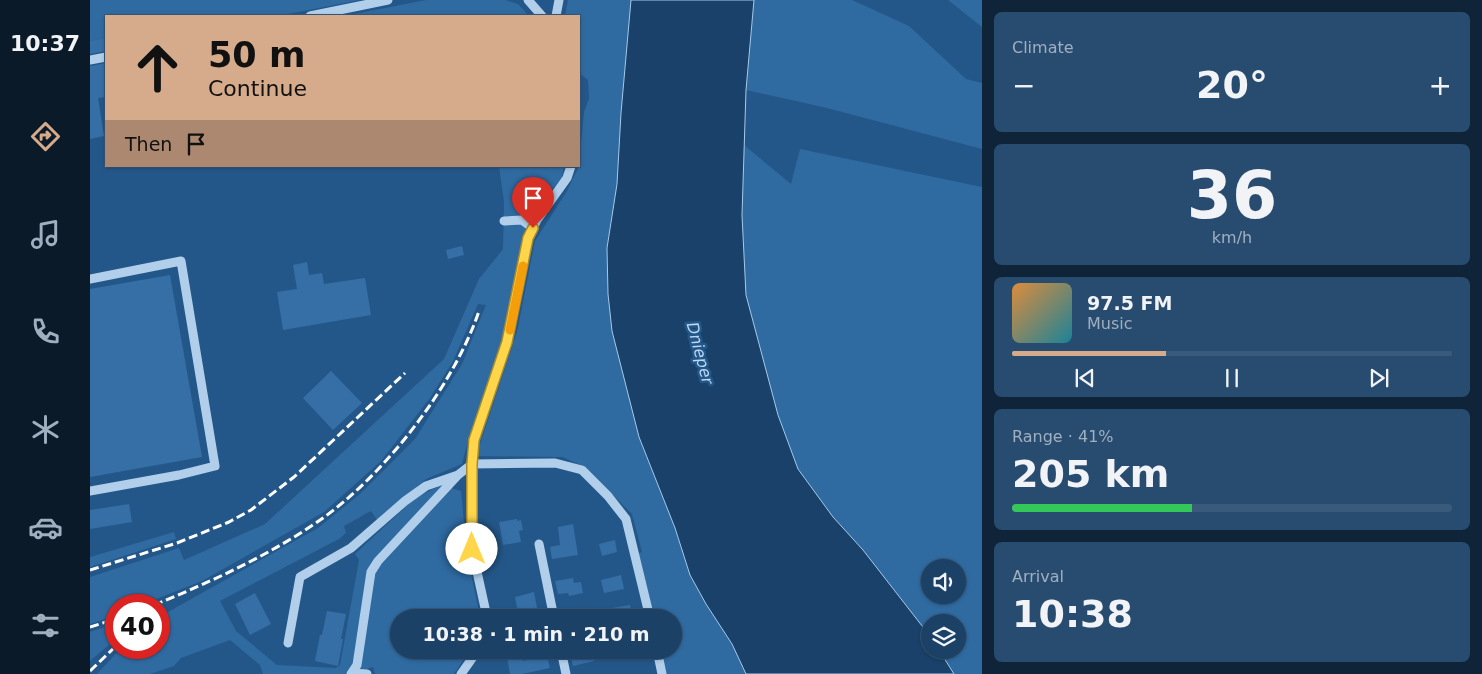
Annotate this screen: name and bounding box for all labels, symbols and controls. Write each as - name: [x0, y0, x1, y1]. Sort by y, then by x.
- text: 10:37: [10, 31, 80, 56]
- icon: ahead: [125, 35, 190, 100]
- text: 50 m: [208, 35, 305, 75]
- text: Climate: [1012, 38, 1074, 57]
- text: 20°: [1196, 63, 1268, 107]
- text: −: [1012, 69, 1035, 102]
- text: +: [1429, 69, 1452, 102]
- text: Continue: [208, 76, 307, 101]
- icon: directions: [28, 119, 63, 154]
- icon: arrive: [182, 130, 210, 158]
- text: Then: [125, 133, 172, 155]
- text: 36: [1187, 158, 1277, 233]
- pin: [512, 177, 554, 228]
- icon: arrive: [519, 184, 547, 212]
- icon: music: [28, 217, 63, 252]
- text: km/h: [1212, 228, 1252, 247]
- text: 97.5 FM: [1087, 292, 1172, 314]
- icon: phone: [28, 314, 63, 349]
- text: Music: [1087, 314, 1133, 333]
- water label: Dnieper: [683, 320, 718, 387]
- icon: previous: [1071, 364, 1099, 392]
- icon: pause: [1218, 364, 1246, 392]
- icon: next: [1365, 364, 1393, 392]
- icon: climate: [28, 412, 63, 447]
- text: Range · 41%: [1012, 427, 1114, 446]
- text: 205 km: [1012, 452, 1169, 496]
- icon: car: [28, 510, 63, 545]
- position arrow: [445, 522, 497, 574]
- map controls: [921, 559, 966, 659]
- button: sound: [921, 559, 966, 604]
- text: Arrival: [1012, 567, 1064, 586]
- text: 10:38: [1012, 592, 1133, 636]
- speed limit sign: 40: [105, 594, 170, 659]
- icon: filters: [28, 608, 63, 643]
- button: layers: [921, 614, 966, 659]
- text: 10:38 · 1 min · 210 m: [422, 623, 650, 645]

